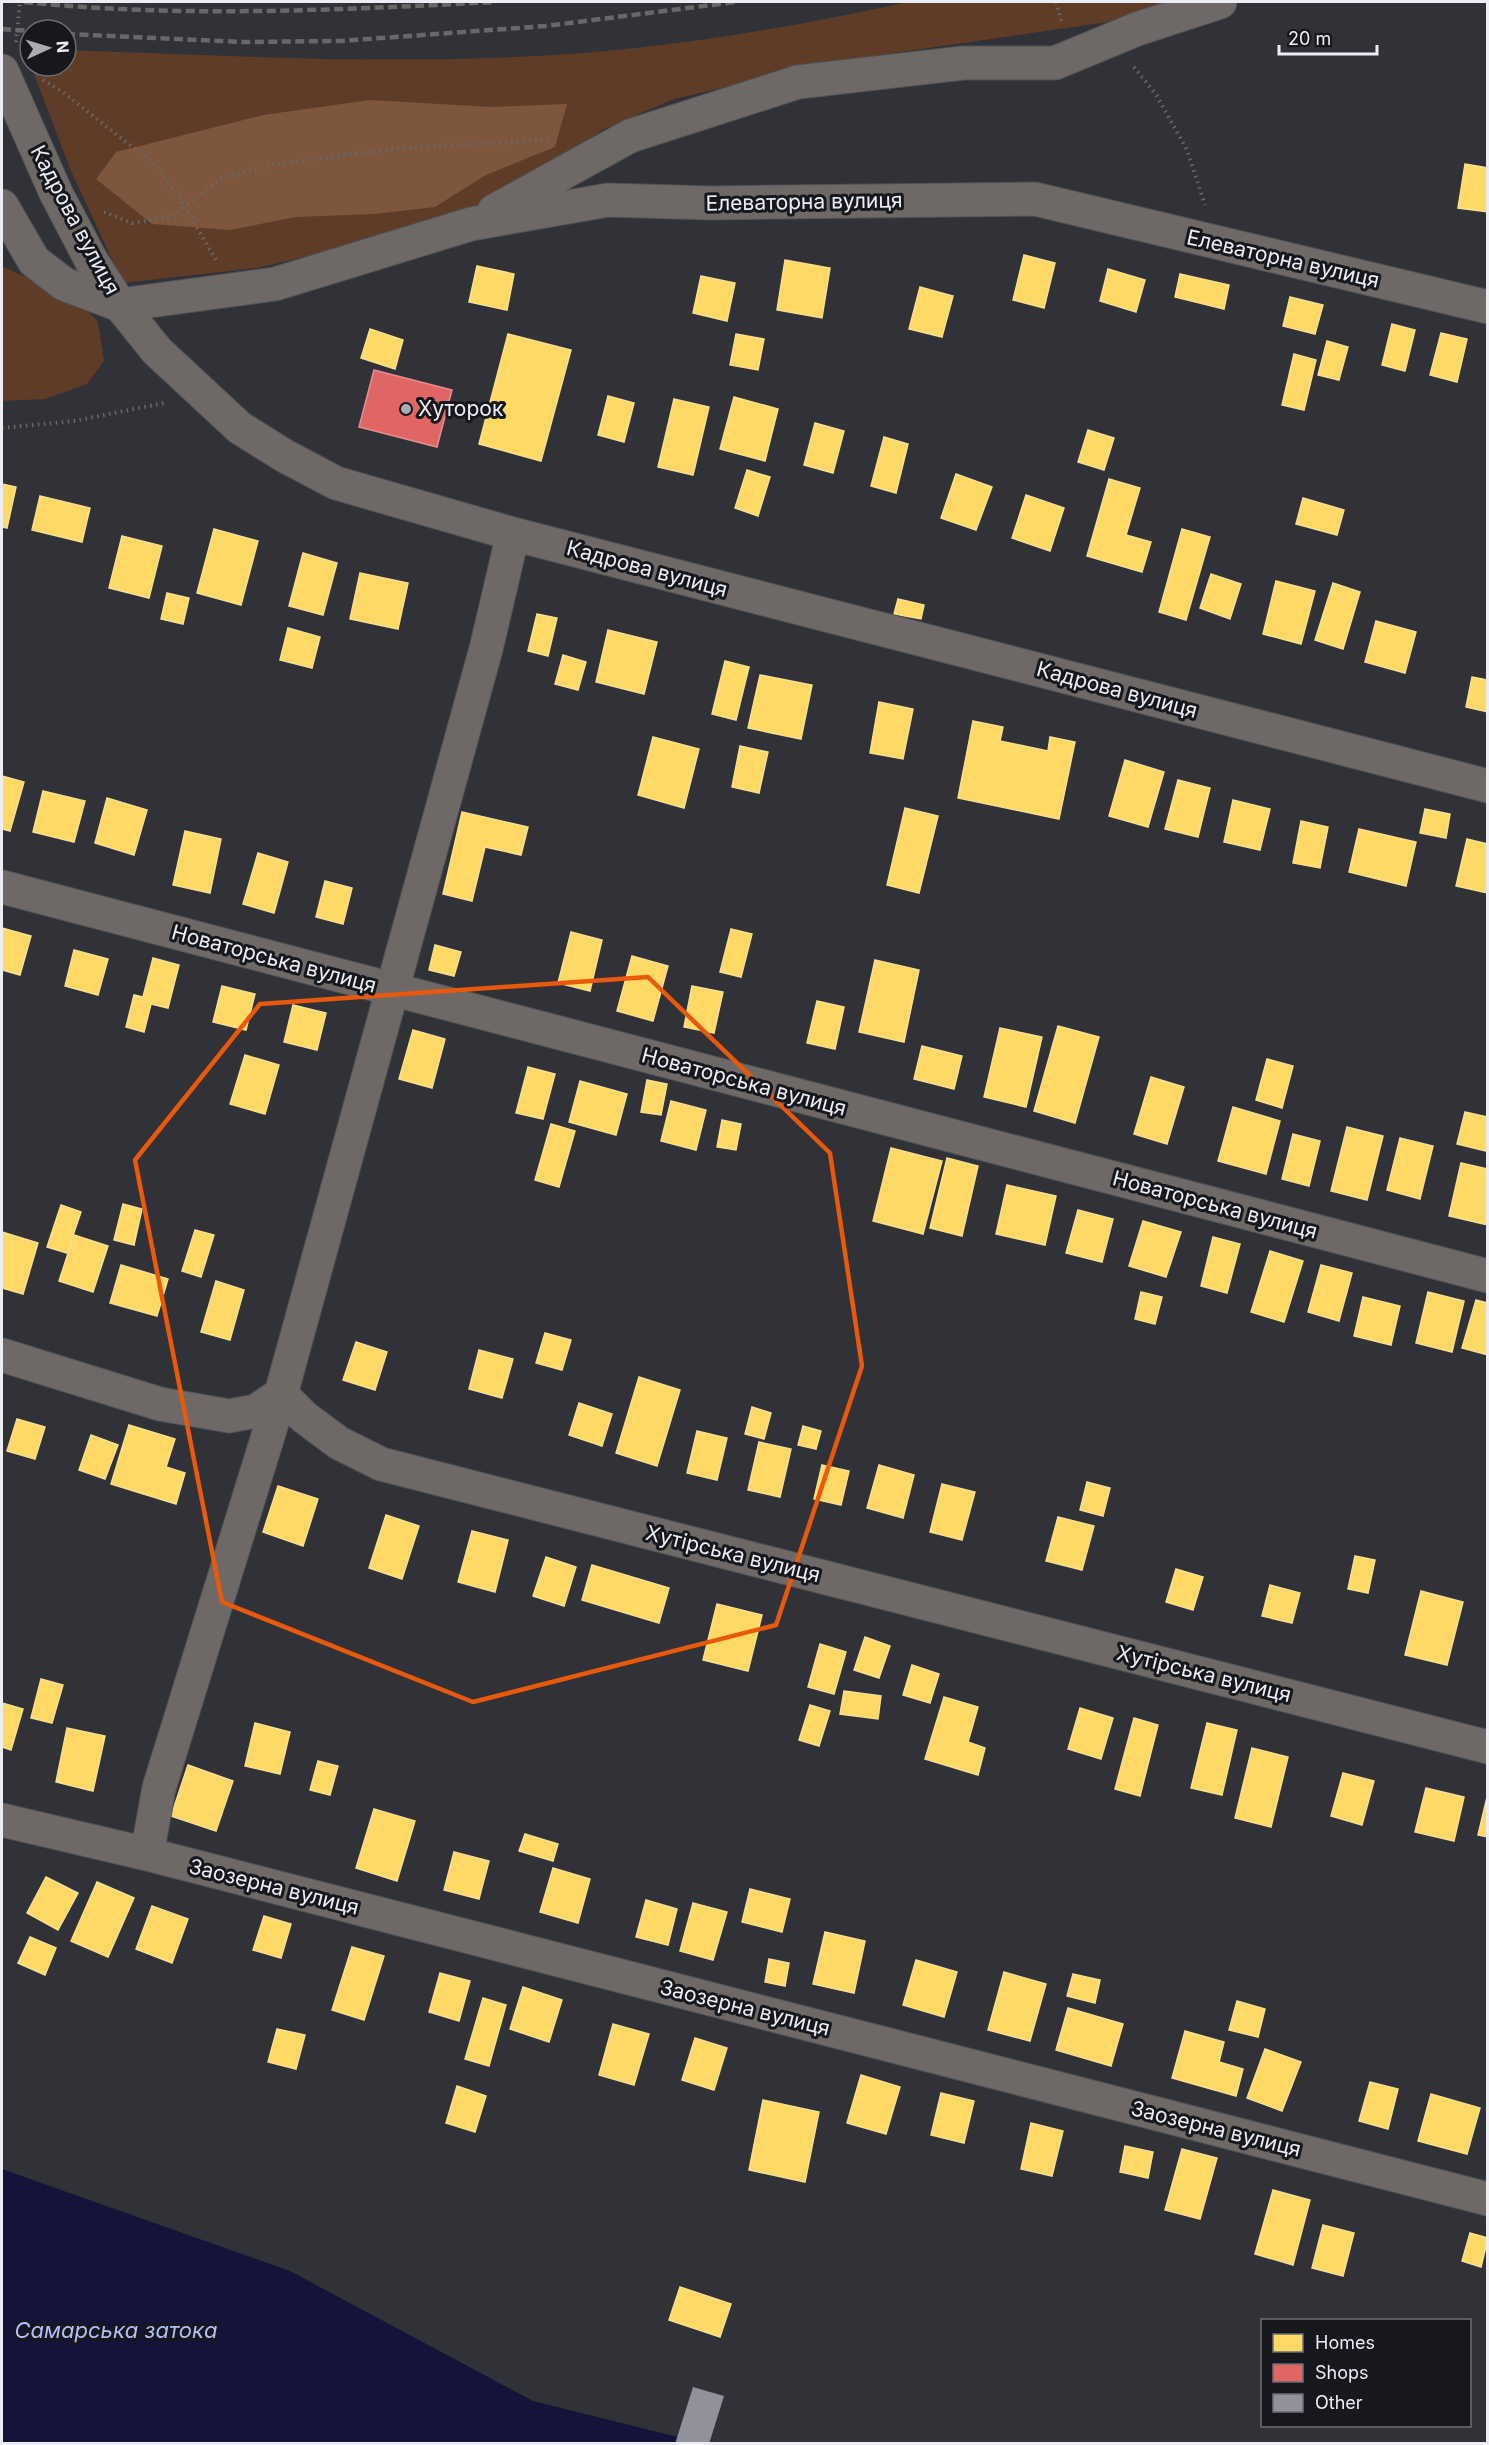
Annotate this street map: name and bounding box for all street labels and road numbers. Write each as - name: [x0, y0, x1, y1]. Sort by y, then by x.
- street label: Кадрова вулиця: [26, 141, 125, 299]
- street label: Елеваторна вулиця: [705, 187, 903, 216]
- street label: Елеваторна вулиця: [1184, 224, 1382, 293]
- street label: Кадрова вулиця: [564, 535, 730, 602]
- street label: Кадрова вулиця: [1034, 656, 1200, 723]
- street label: Новаторська вулиця: [169, 919, 379, 998]
- street label: Новаторська вулиця: [639, 1042, 849, 1121]
- street label: Новаторська вулиця: [1110, 1165, 1320, 1244]
- street label: Хутірська вулиця: [643, 1520, 823, 1587]
- street label: Хутірська вулиця: [1114, 1640, 1294, 1707]
- street label: Заозерна вулиця: [187, 1853, 362, 1920]
- street label: Заозерна вулиця: [658, 1974, 833, 2041]
- street label: Заозерна вулиця: [1129, 2095, 1304, 2162]

